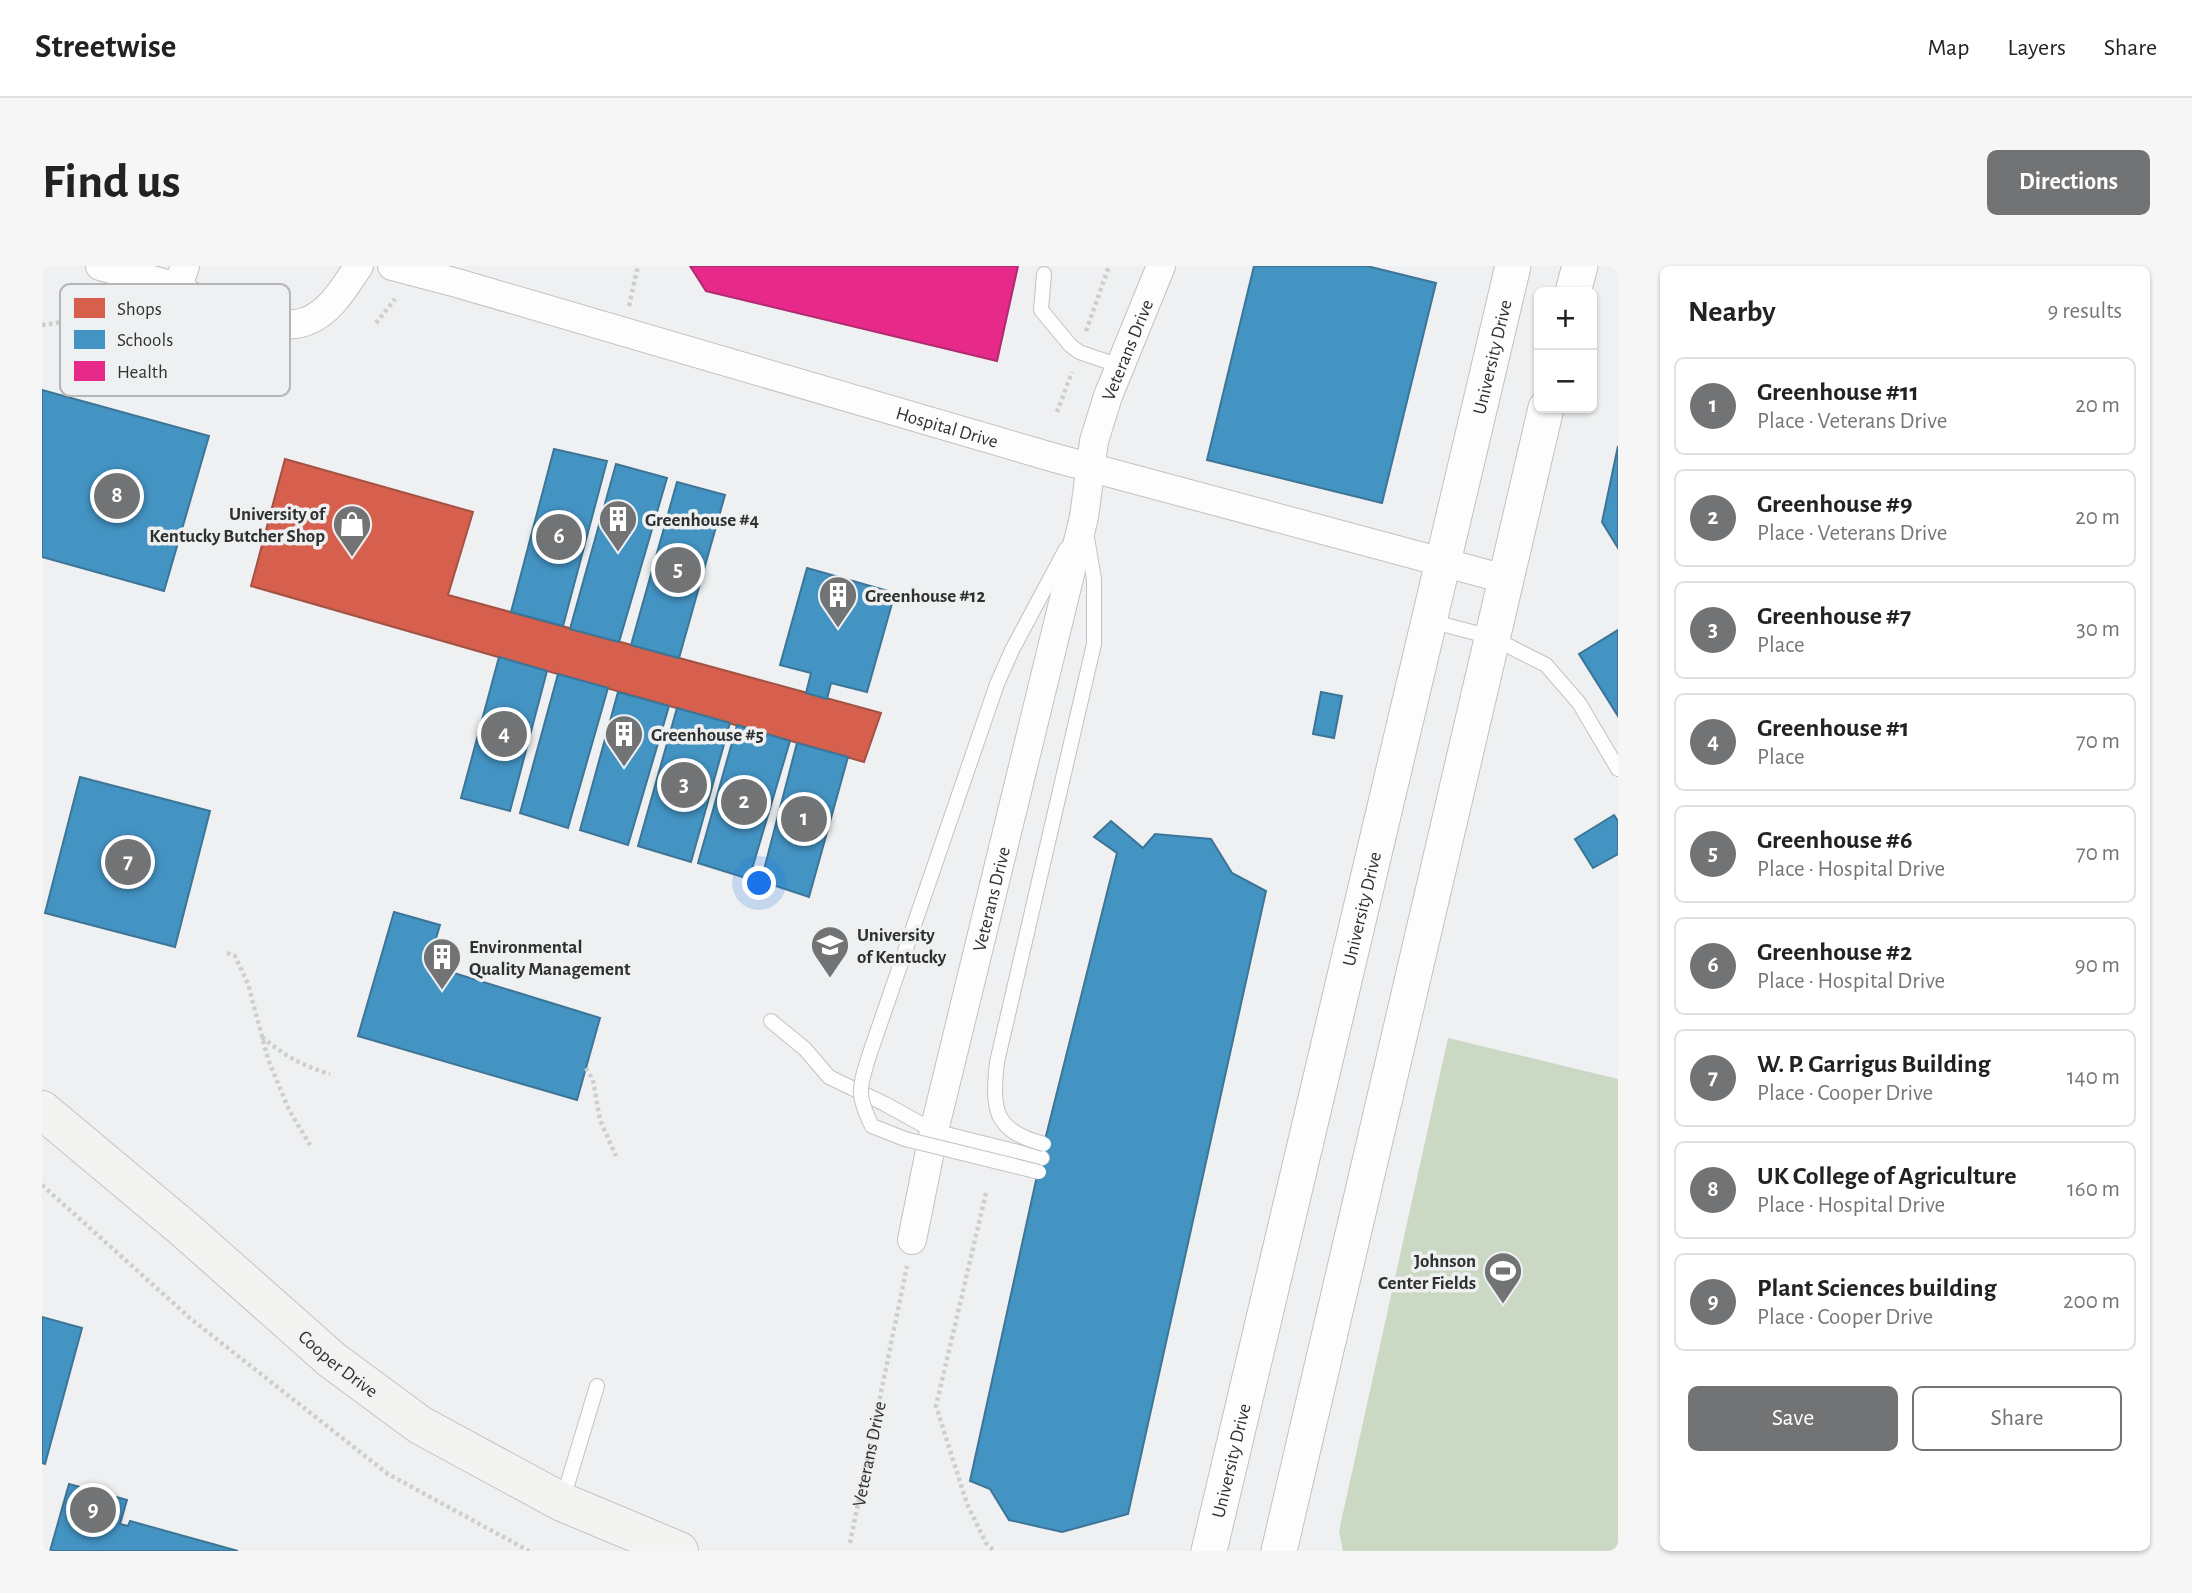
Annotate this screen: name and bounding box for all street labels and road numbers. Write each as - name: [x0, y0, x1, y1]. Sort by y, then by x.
- street label: Veterans Drive: [1099, 297, 1157, 404]
- street label: University Drive: [1470, 298, 1516, 416]
- street label: Hospital Drive: [894, 404, 1000, 452]
- street label: Veterans Drive: [970, 845, 1014, 954]
- street label: University Drive: [1340, 850, 1385, 968]
- street label: Cooper Drive: [294, 1327, 381, 1401]
- street label: Veterans Drive: [850, 1400, 890, 1509]
- street label: University Drive: [1209, 1402, 1255, 1520]

